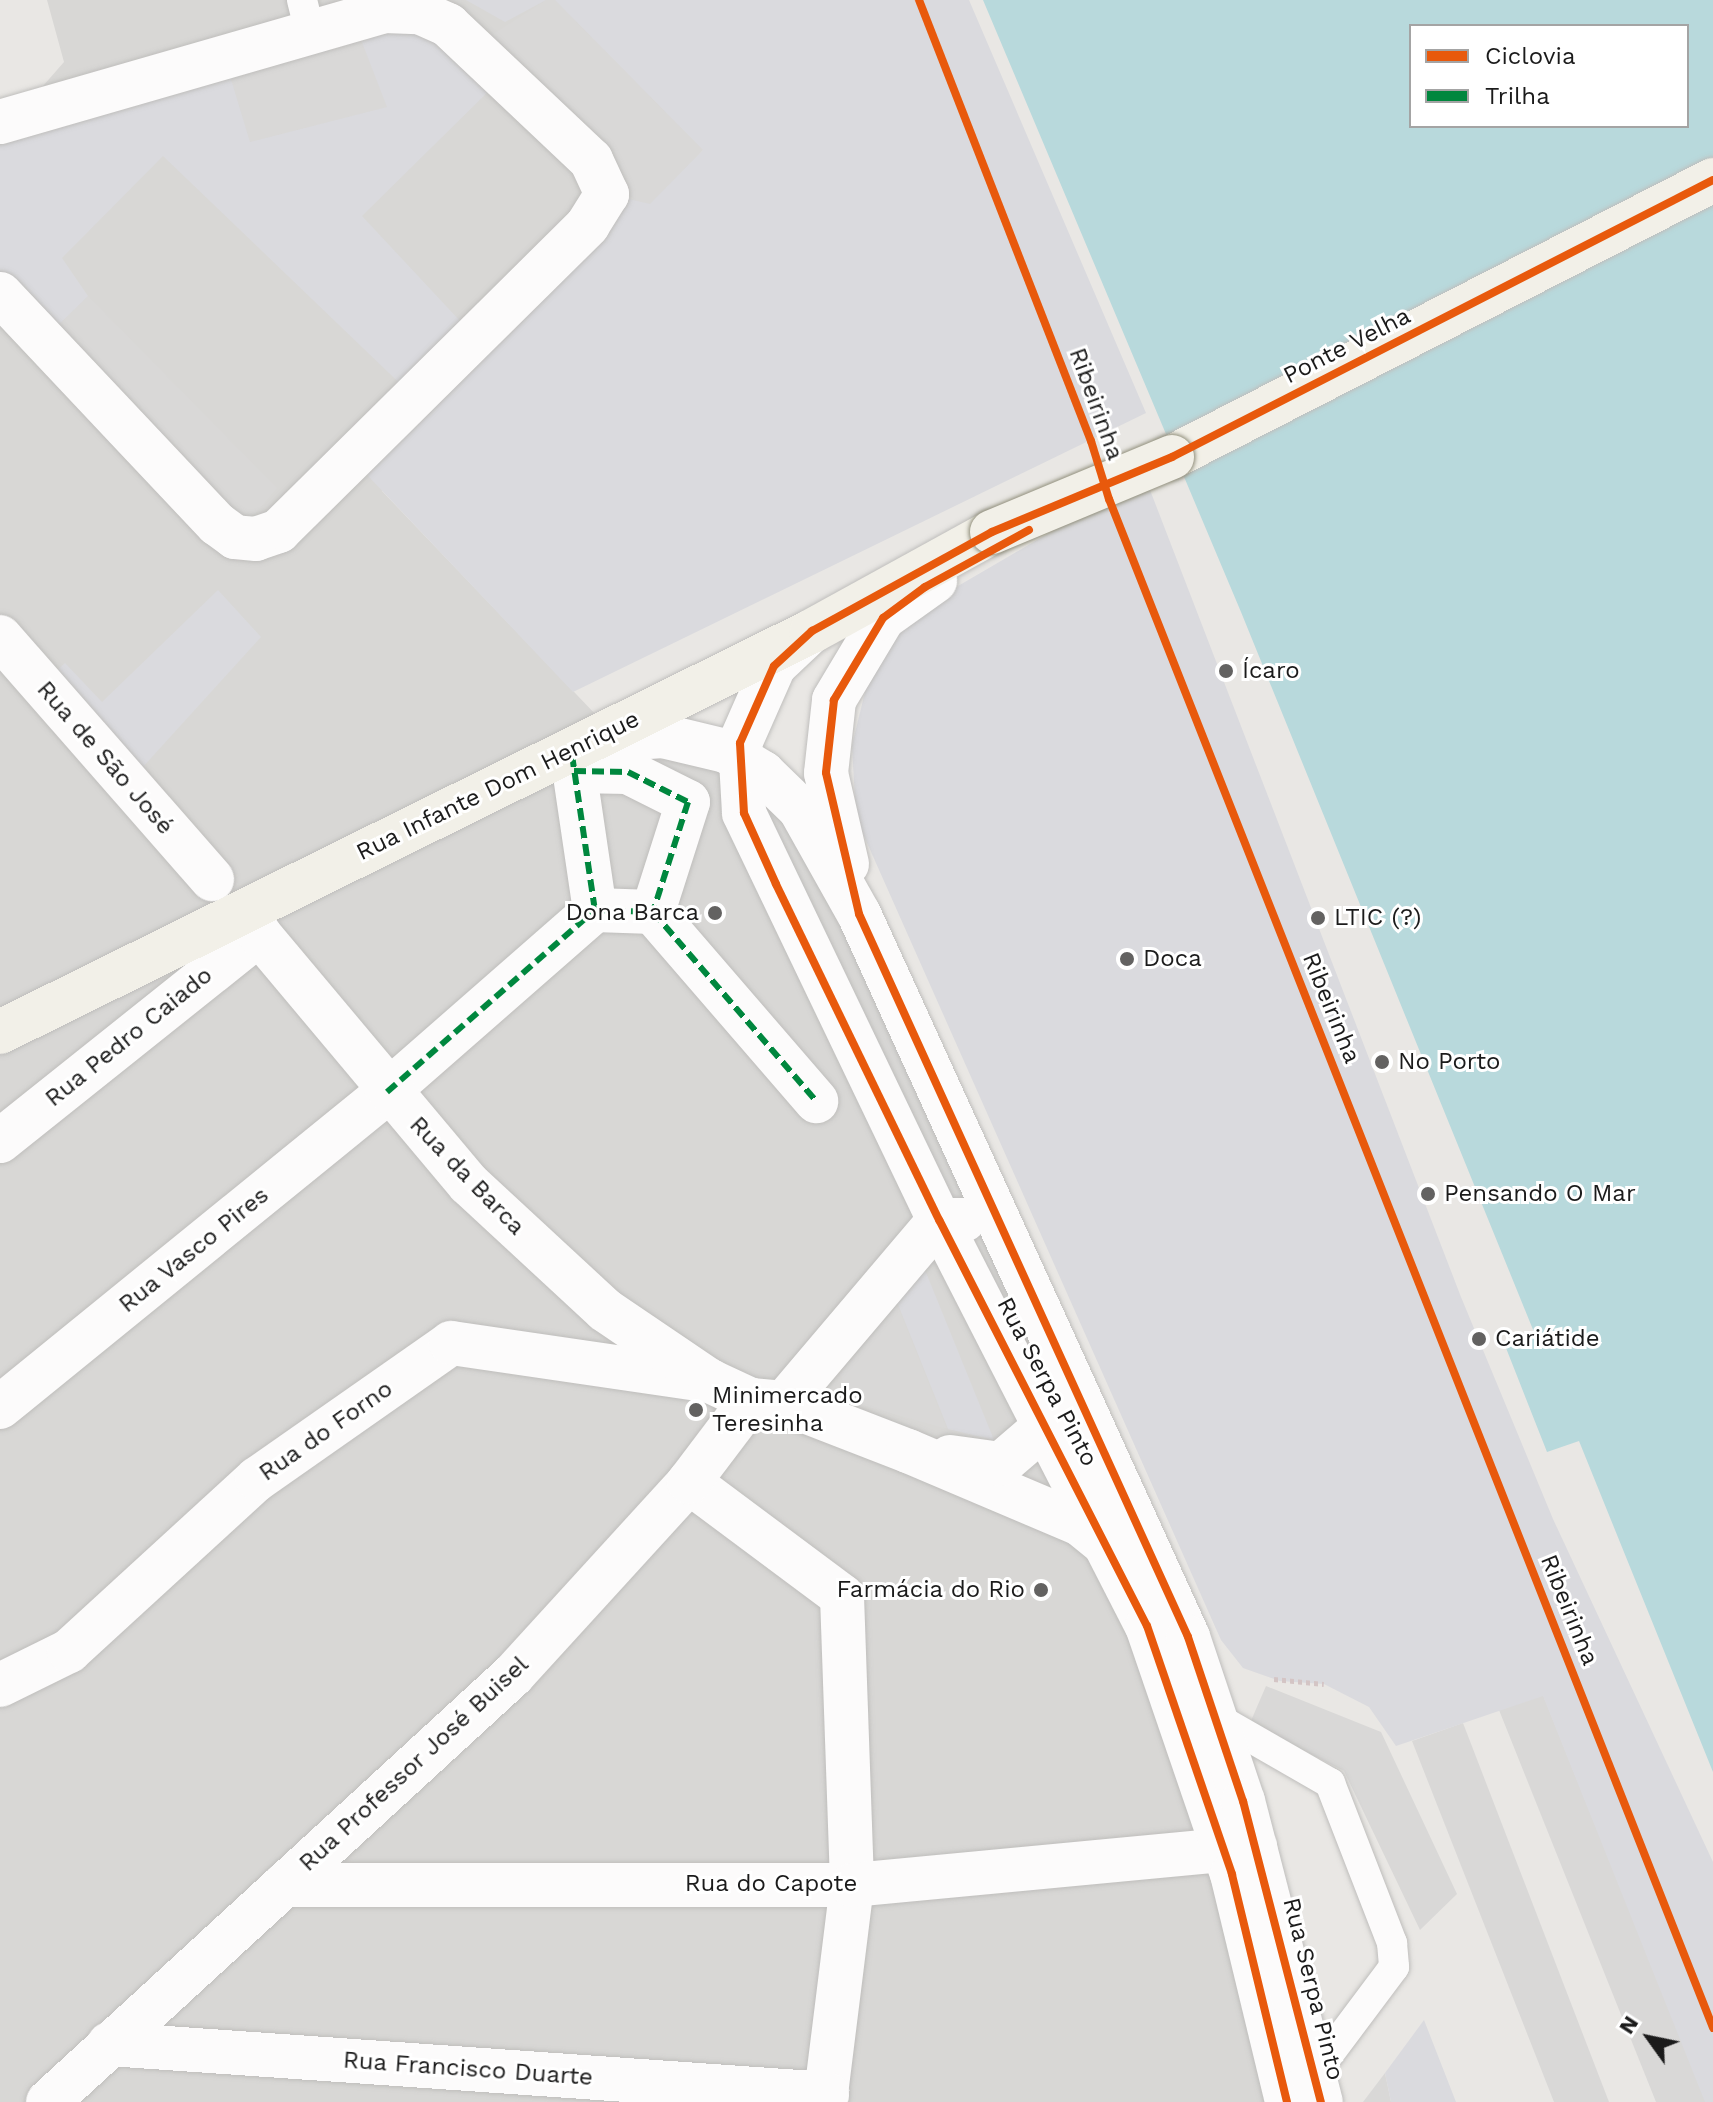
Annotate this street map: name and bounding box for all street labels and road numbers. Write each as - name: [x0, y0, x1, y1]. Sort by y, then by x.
- street label: Ponte Velha: [1278, 301, 1416, 391]
- street label: Ribeirinha: [1062, 344, 1130, 464]
- street label: Rua de São José: [30, 675, 180, 841]
- street label: Rua Infante Dom Henrique: [352, 705, 644, 867]
- street label: Ribeirinha: [1296, 948, 1366, 1068]
- street label: Rua Pedro Caiado: [39, 961, 219, 1113]
- street label: Rua da Barca: [403, 1110, 531, 1242]
- street label: Rua Vasco Pires: [113, 1180, 275, 1320]
- street label: Rua Serpa Pinto: [990, 1292, 1104, 1472]
- street label: Rua do Forno: [254, 1374, 398, 1488]
- street label: Ribeirinha: [1534, 1550, 1604, 1670]
- street label: Rua Professor José Buisel: [293, 1650, 535, 1878]
- street label: Rua do Capote: [684, 1870, 858, 1898]
- street label: Rua Serpa Pinto: [1276, 1894, 1350, 2084]
- street label: Rua Francisco Duarte: [342, 2046, 594, 2092]

